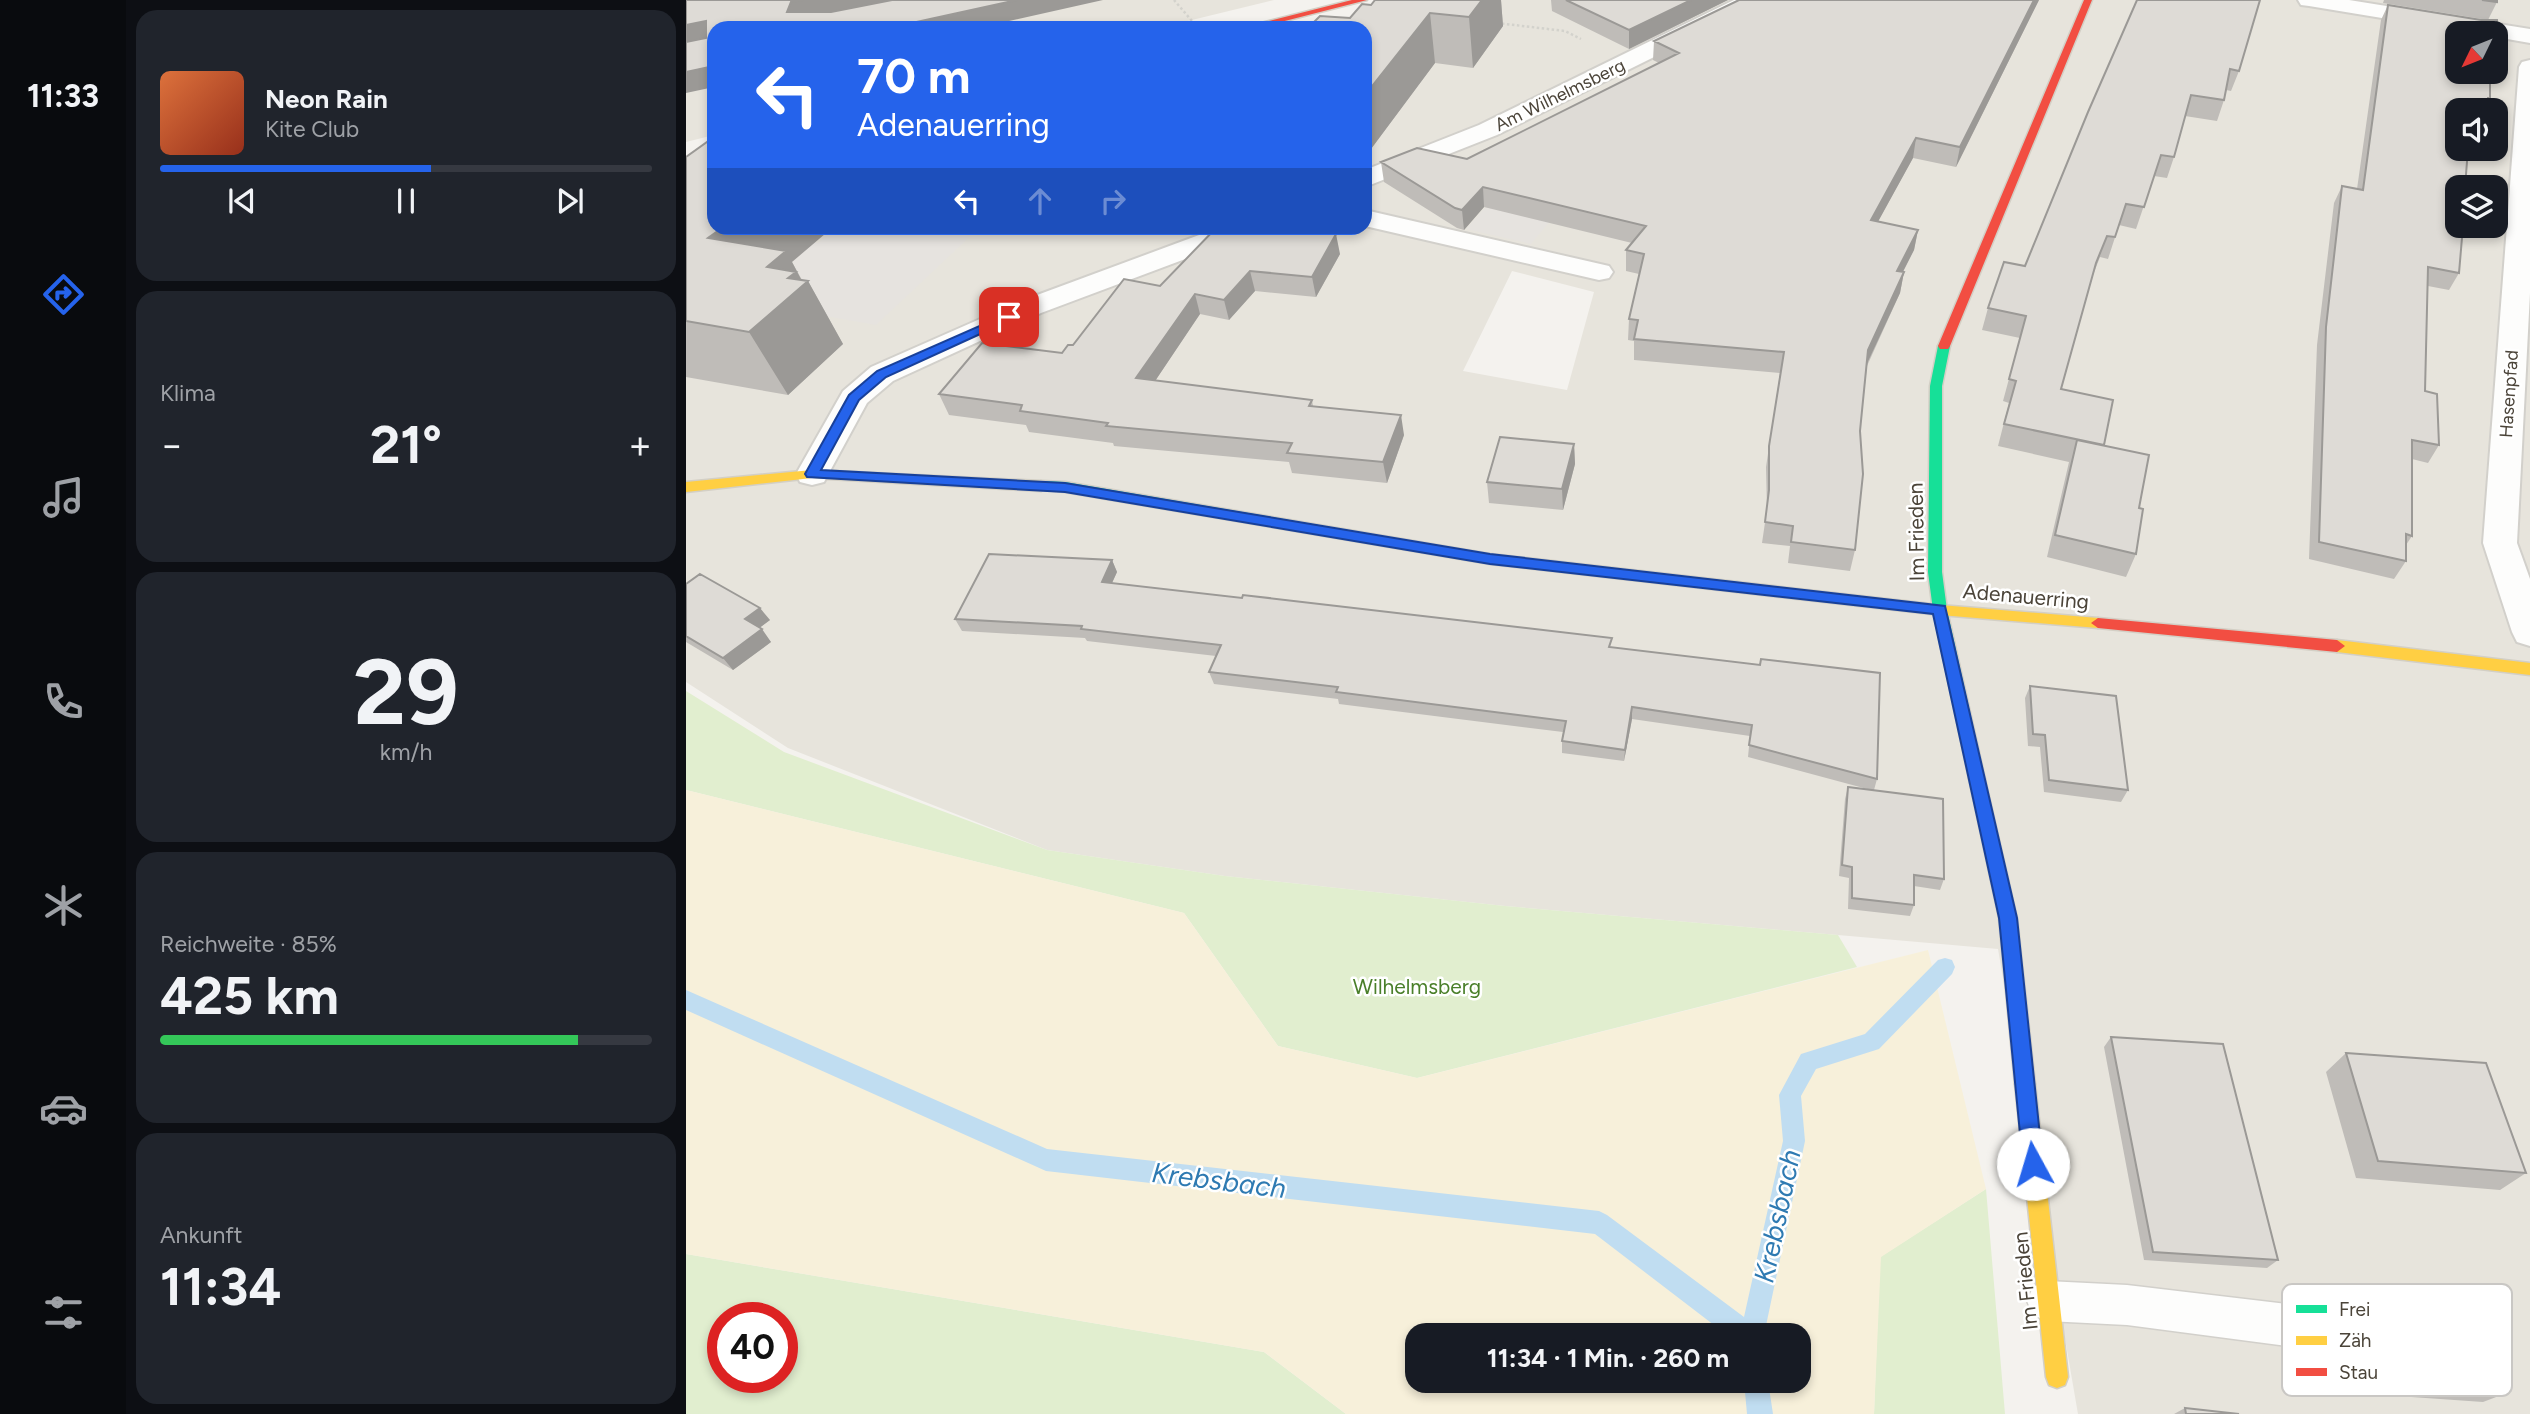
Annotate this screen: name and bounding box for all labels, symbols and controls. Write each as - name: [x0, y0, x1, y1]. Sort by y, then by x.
- north arrow: [2445, 21, 2508, 84]
- map controls: [2445, 21, 2508, 238]
- text: 70 m: [857, 46, 970, 105]
- icon: left: [742, 49, 833, 140]
- street label: Am Wilhelmsberg: [1491, 54, 1629, 136]
- text: 11:33: [27, 77, 99, 115]
- text: Neon Rain: [265, 83, 388, 115]
- button: sound: [2445, 98, 2508, 161]
- text: Adenauerring: [857, 106, 1050, 144]
- text: Kite Club: [265, 115, 359, 143]
- button: layers: [2445, 175, 2508, 238]
- icon: previous: [223, 182, 261, 220]
- icon: pause: [387, 182, 425, 220]
- icon: next: [551, 182, 589, 220]
- icon: left: [948, 182, 986, 220]
- icon: ahead: [1021, 182, 1059, 220]
- icon: right: [1094, 182, 1132, 220]
- icon: directions: [39, 270, 88, 319]
- pin: [979, 287, 1039, 347]
- icon: arrive: [990, 298, 1028, 336]
- street label: Hasenpfad: [2495, 349, 2523, 439]
- text: Klima: [160, 379, 216, 407]
- text: 21°: [370, 414, 442, 476]
- text: −: [160, 422, 184, 468]
- text: +: [628, 422, 652, 468]
- icon: music: [39, 473, 88, 522]
- street label: Im Frieden: [1903, 482, 1929, 582]
- street label: Adenauerring: [1962, 578, 2090, 614]
- text: 29: [353, 638, 459, 747]
- icon: phone: [39, 677, 88, 726]
- text: km/h: [380, 738, 432, 766]
- icon: climate: [39, 881, 88, 930]
- text: Reichweite · 85%: [160, 930, 337, 958]
- text: 425 km: [160, 965, 339, 1027]
- park label: Wilhelmsberg: [1353, 974, 1481, 999]
- icon: car: [39, 1084, 88, 1133]
- position arrow: [1996, 1127, 2070, 1201]
- water label: Krebsbach: [1746, 1146, 1808, 1286]
- water label: Krebsbach: [1150, 1155, 1288, 1205]
- text: Ankunft: [160, 1221, 242, 1249]
- street label: Im Frieden: [2007, 1231, 2043, 1331]
- text: 11:34: [160, 1256, 281, 1318]
- legend: [2282, 1284, 2512, 1396]
- icon: filters: [39, 1288, 88, 1337]
- text: Frei: [2339, 1298, 2370, 1321]
- speed limit sign: 40: [707, 1302, 798, 1393]
- text: Zäh: [2339, 1329, 2371, 1352]
- text: 11:34 · 1 Min. · 260 m: [1487, 1342, 1729, 1374]
- text: Stau: [2339, 1361, 2378, 1384]

